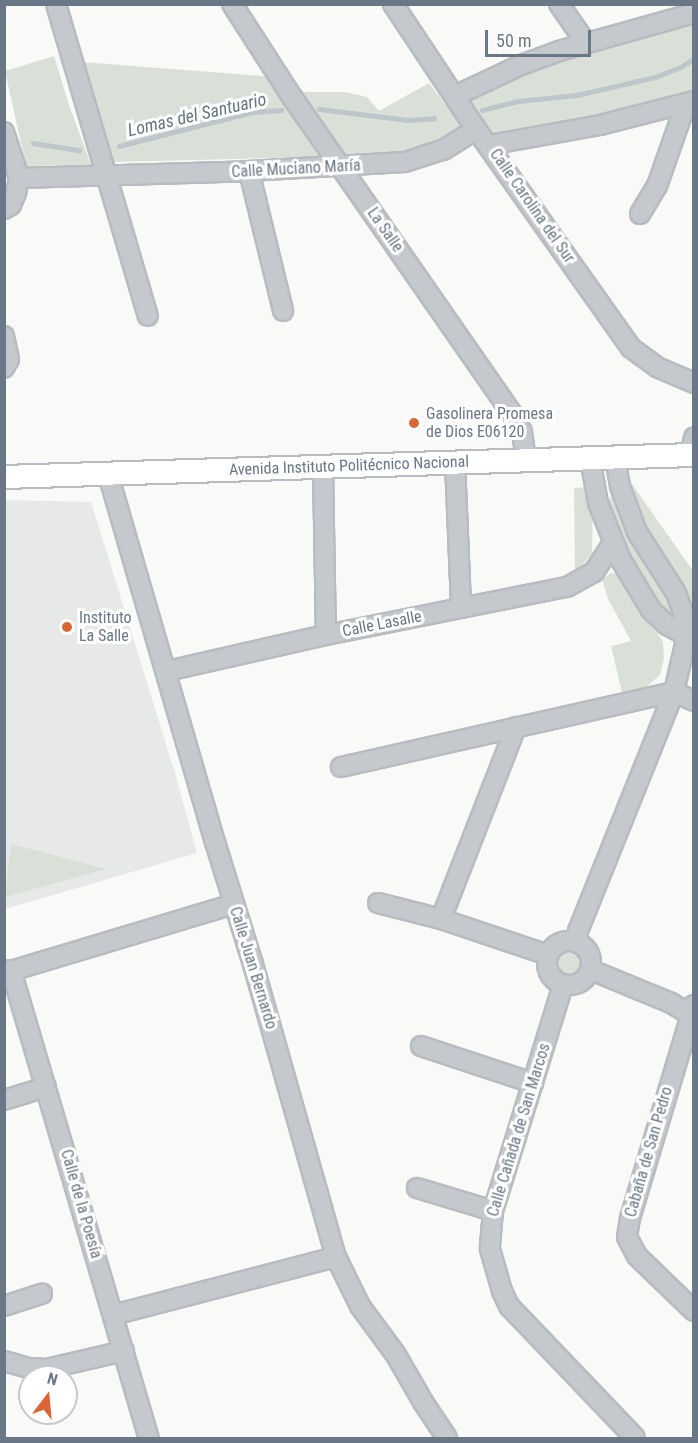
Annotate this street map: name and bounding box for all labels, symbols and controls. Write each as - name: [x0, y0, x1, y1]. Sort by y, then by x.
- scale bar: [488, 18, 594, 56]
- text: 50 m: [496, 30, 531, 51]
- water label: Lomas del Santuario: [126, 89, 268, 141]
- street label: Calle Carolina del Sur: [485, 145, 579, 267]
- street label: Calle Muciano María: [231, 156, 361, 182]
- street label: La Salle: [363, 204, 407, 256]
- place label: Gasolinera Promesa de Dios E06120: [426, 404, 553, 442]
- marker: Gasolinera Promesa de Dios E06120: [407, 416, 421, 430]
- street label: Avenida Instituto Politécnico Nacional: [229, 452, 469, 480]
- street label: Calle Lasalle: [341, 607, 423, 641]
- place label: Instituto La Salle: [79, 608, 132, 646]
- marker: Instituto La Salle: [60, 620, 74, 634]
- street label: Calle Juan Bernardo: [225, 904, 281, 1032]
- street label: Calle Cañada de San Marcos: [483, 1041, 555, 1219]
- street label: Cabaña de San Pedro: [621, 1085, 677, 1219]
- street label: Calle de la Poesía: [56, 1147, 106, 1261]
- north arrow: [18, 1365, 78, 1425]
- text: N: [45, 1369, 60, 1390]

